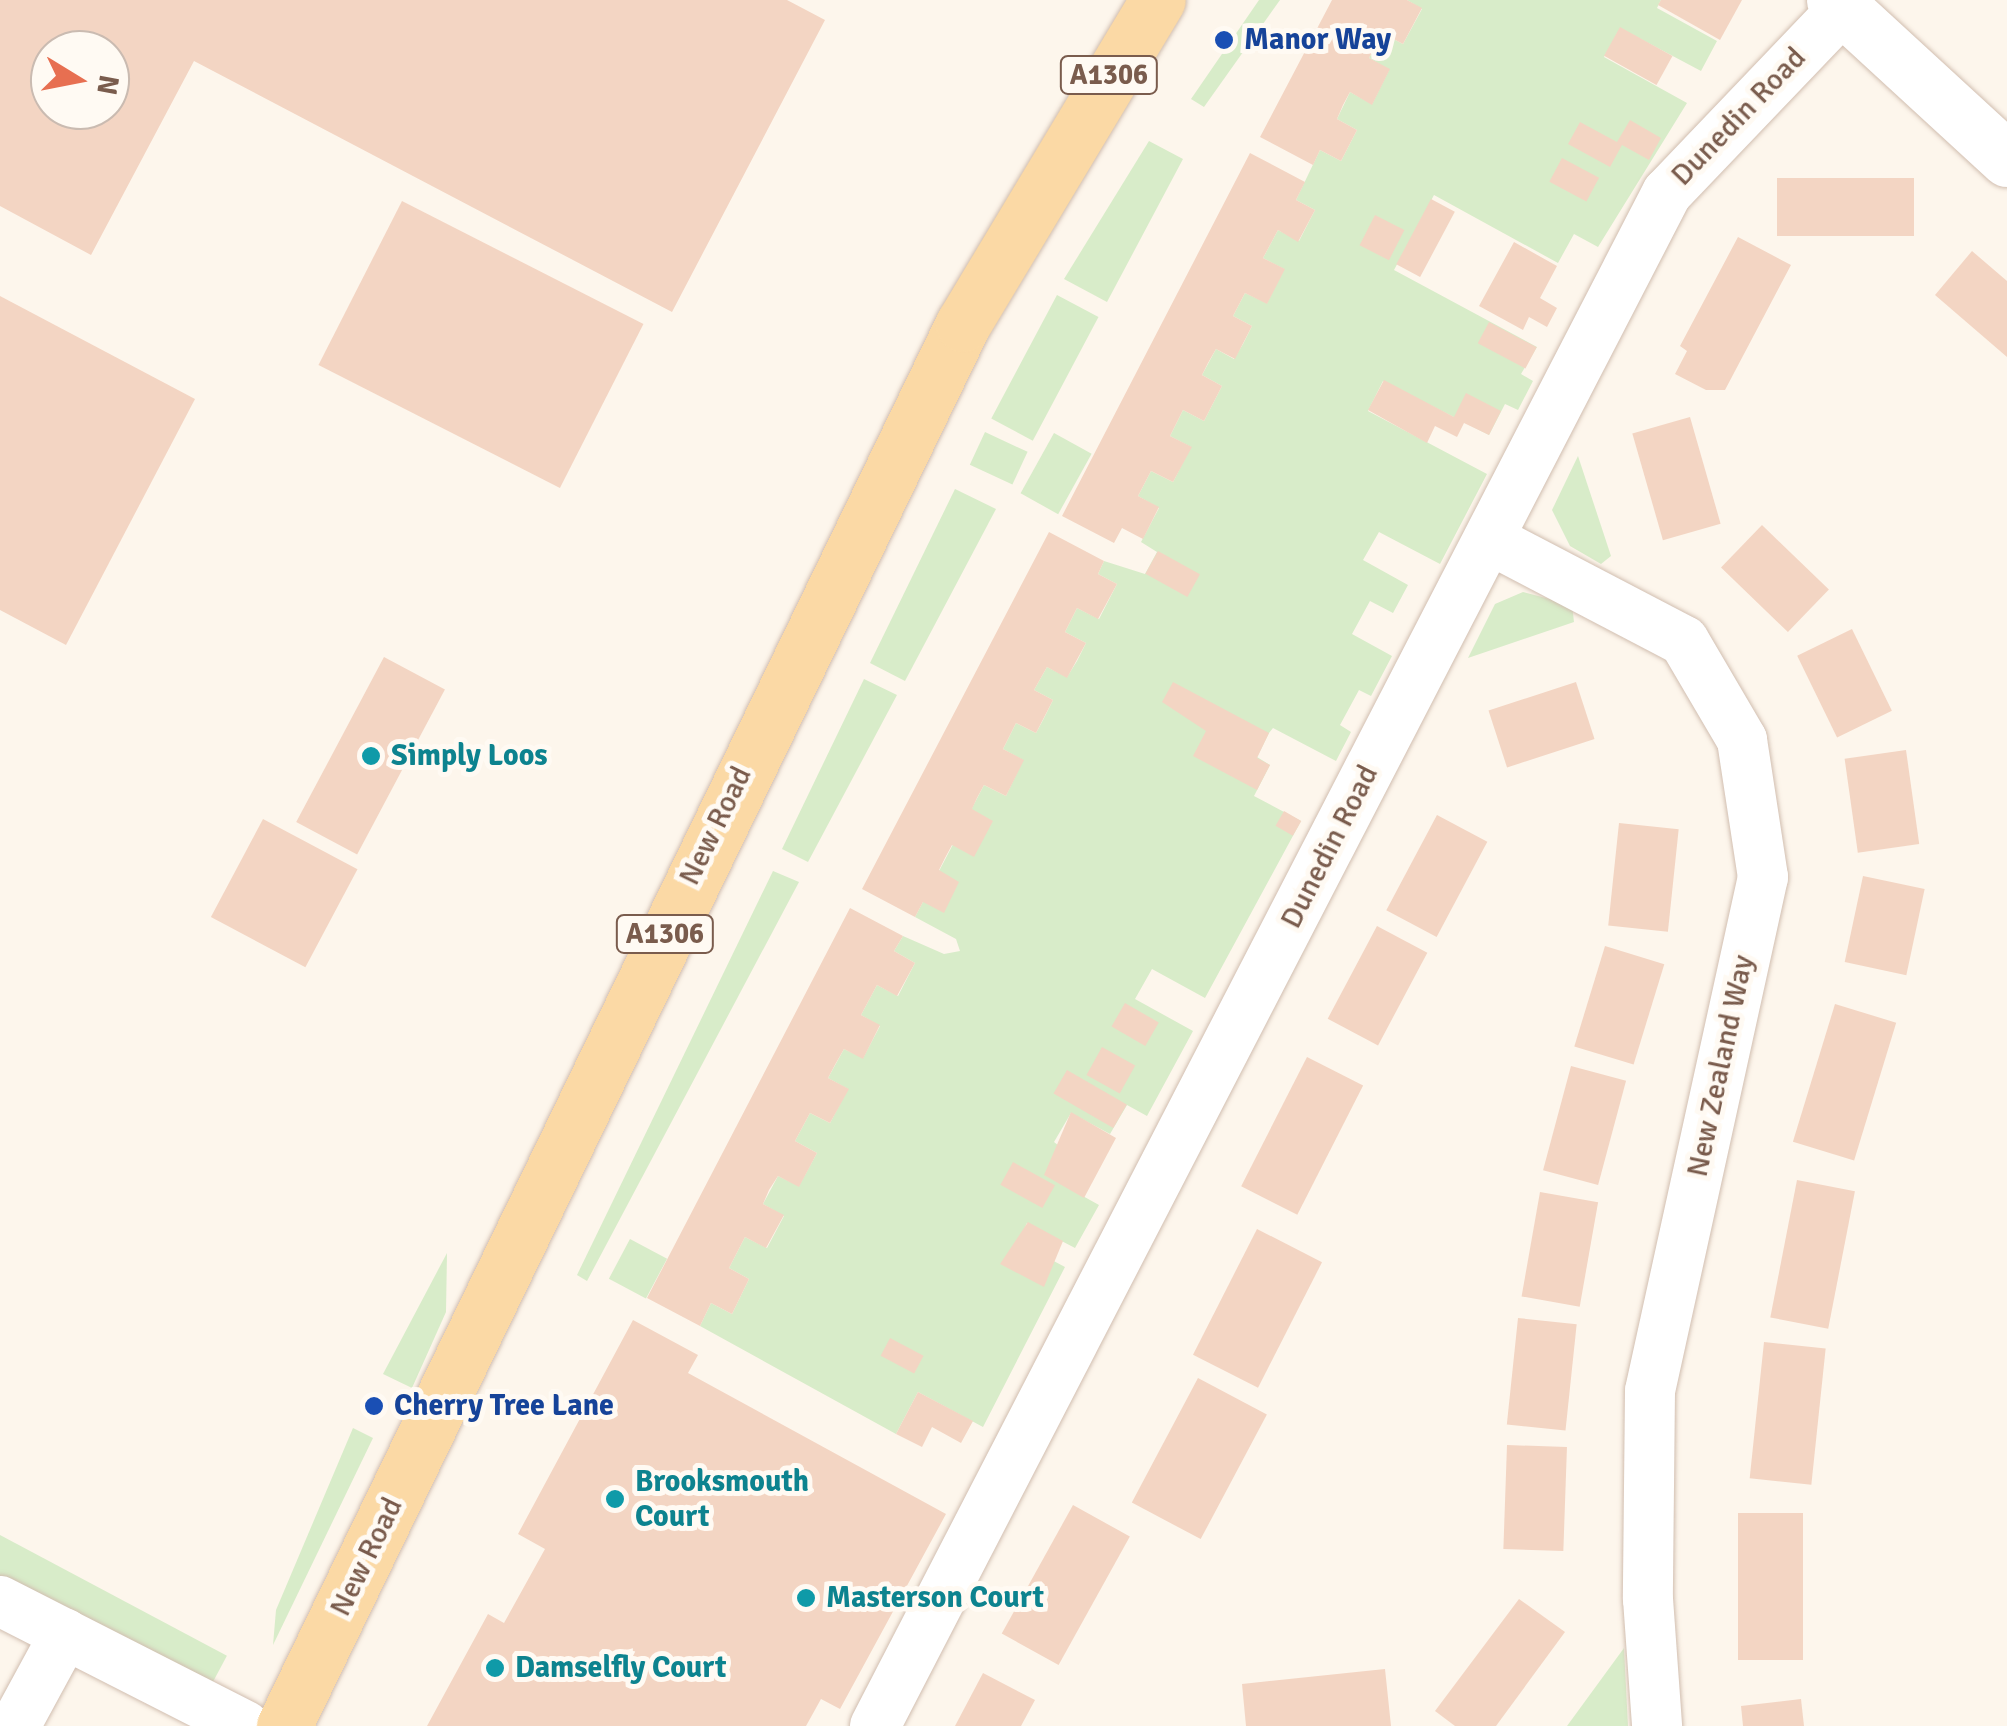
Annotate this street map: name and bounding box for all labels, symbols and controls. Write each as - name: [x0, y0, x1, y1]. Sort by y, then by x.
- place label: Manor Way: [1244, 22, 1391, 58]
- marker: Manor Way: [1213, 29, 1235, 51]
- north arrow: [30, 30, 130, 130]
- street label: Dunedin Road: [1664, 40, 1814, 194]
- road number: A1306: [1059, 52, 1159, 98]
- text: N: [89, 72, 126, 97]
- place label: Simply Loos: [391, 738, 548, 774]
- marker: Simply Loos: [360, 745, 382, 767]
- street label: Dunedin Road: [1273, 759, 1387, 935]
- street label: New Road: [672, 761, 760, 891]
- road number: A1306: [615, 911, 715, 957]
- street label: New Zealand Way: [1680, 952, 1762, 1180]
- place label: Cherry Tree Lane: [394, 1388, 614, 1424]
- marker: Cherry Tree Lane: [363, 1395, 385, 1417]
- place label: Brooksmouth Court: [635, 1464, 809, 1534]
- marker: Brooksmouth Court: [604, 1488, 626, 1510]
- street label: New Road: [323, 1492, 411, 1622]
- place label: Masterson Court: [826, 1580, 1044, 1616]
- marker: Masterson Court: [795, 1587, 817, 1609]
- place label: Damselfly Court: [515, 1650, 727, 1686]
- marker: Damselfly Court: [484, 1657, 506, 1679]

